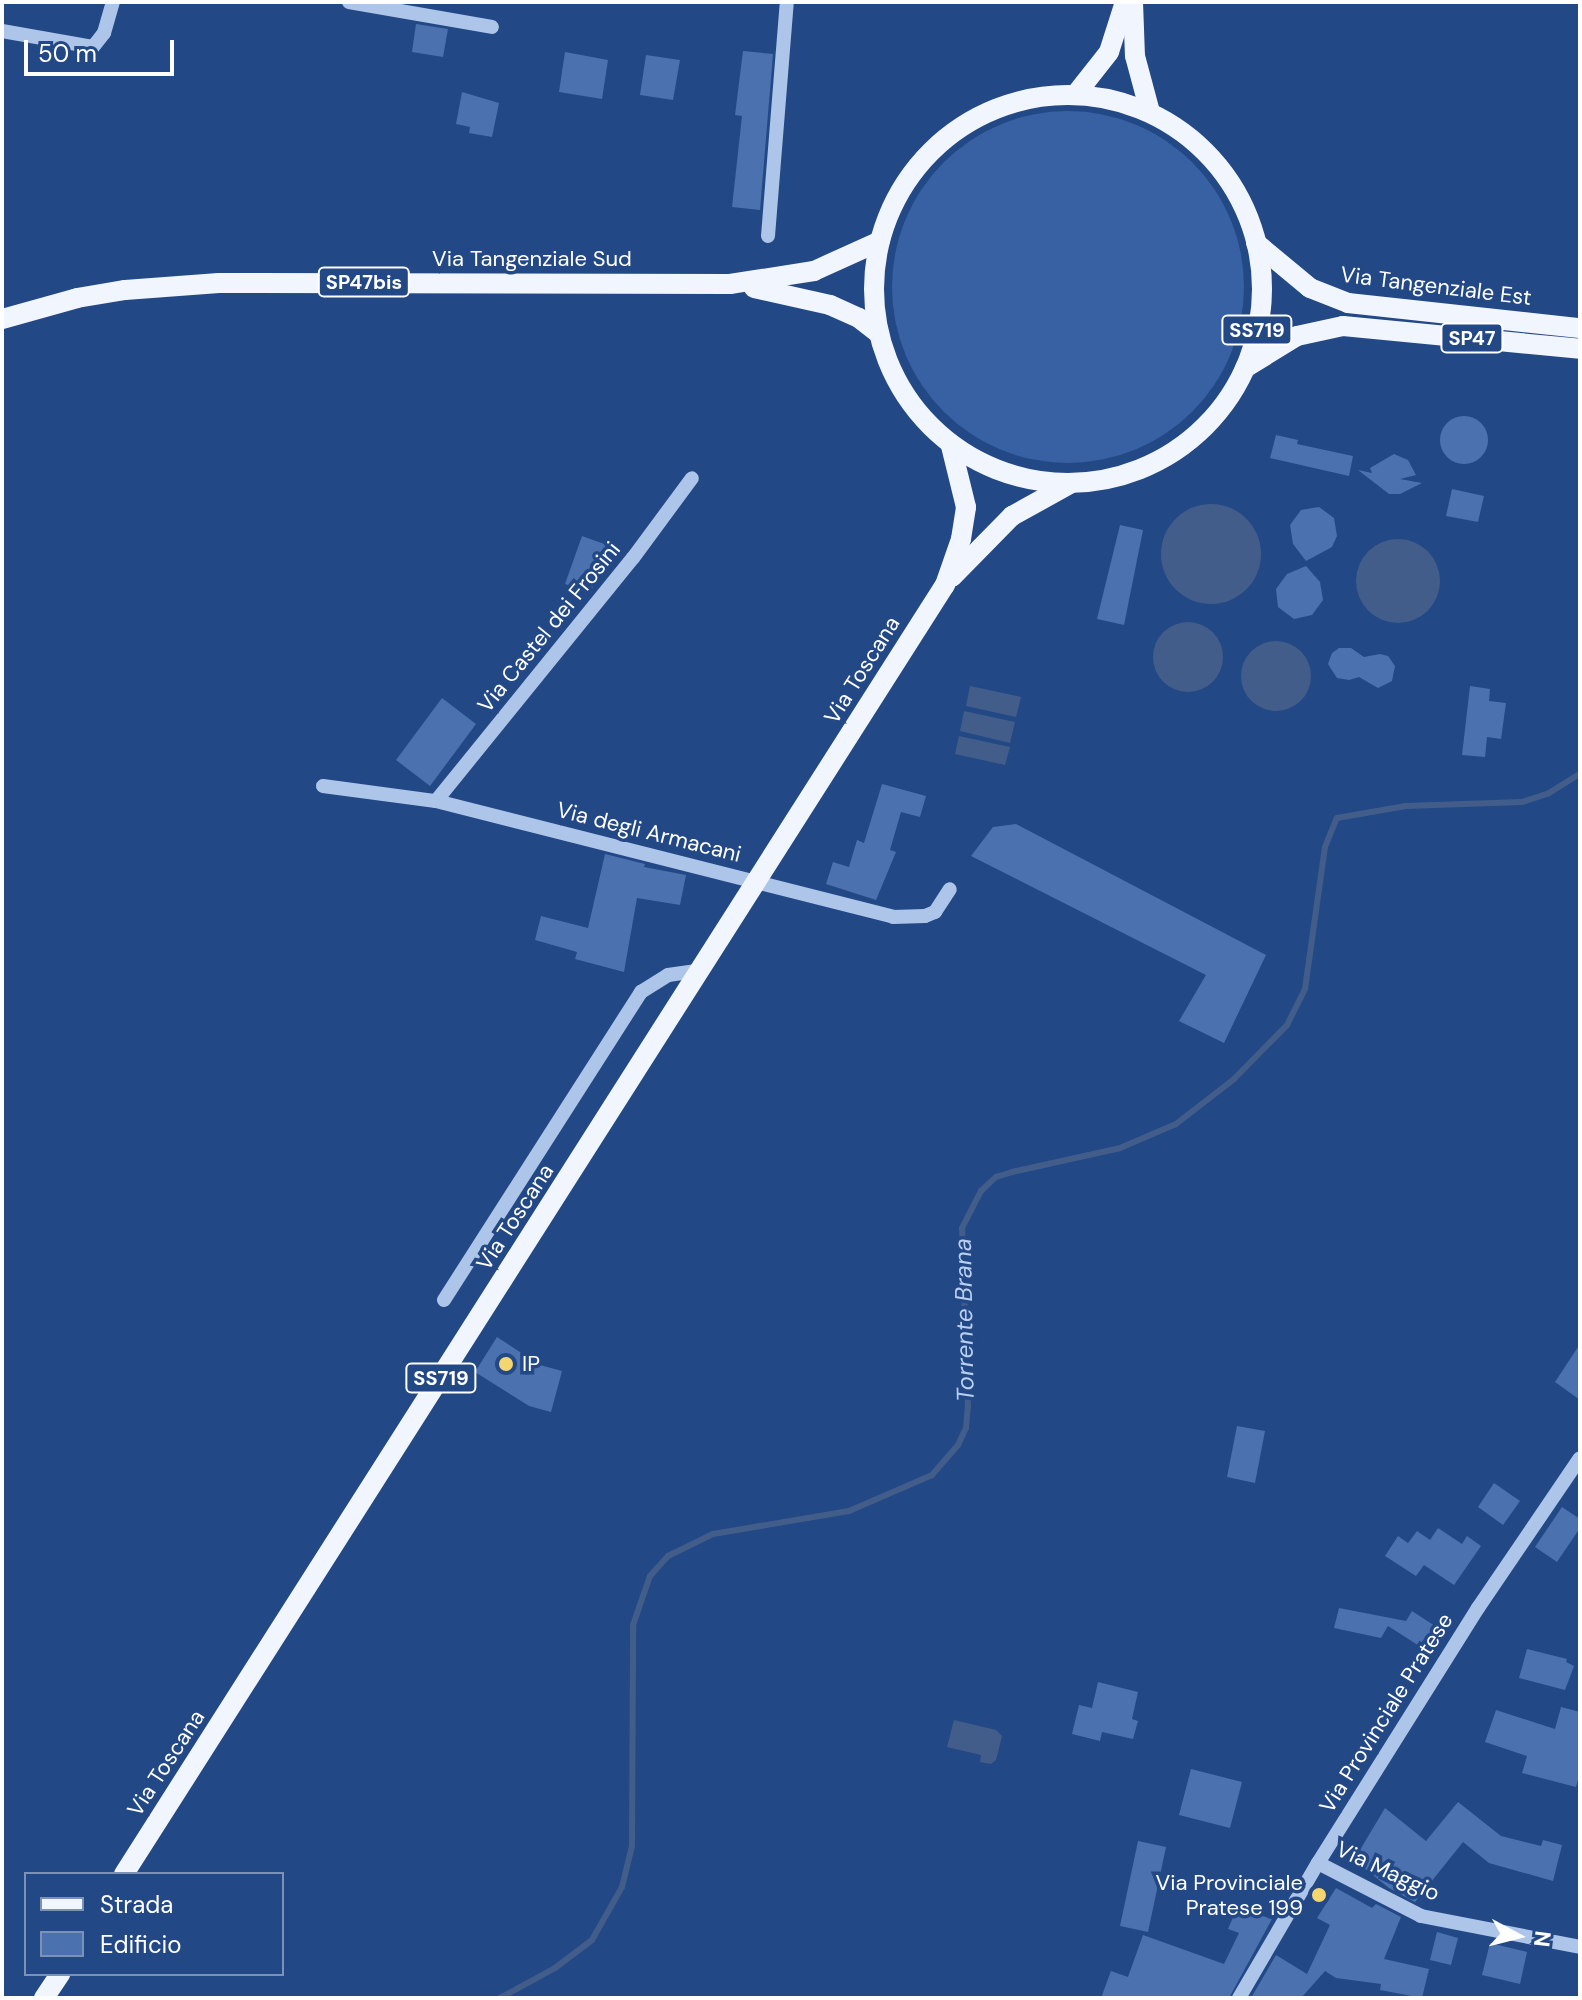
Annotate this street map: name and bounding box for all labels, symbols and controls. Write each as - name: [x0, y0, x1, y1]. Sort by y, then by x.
- scale bar: [28, 24, 178, 74]
- text: 50 m: [38, 38, 97, 69]
- street label: Via Tangenziale Sud: [432, 246, 632, 272]
- street label: Via Tangenziale Est: [1339, 261, 1533, 311]
- road number: SP47bis: [316, 266, 412, 298]
- road number: SS719: [1221, 314, 1293, 346]
- road number: SP47: [1440, 322, 1504, 354]
- street label: Via Castel dei Frosini: [472, 536, 626, 718]
- street label: Via Toscana: [819, 612, 905, 728]
- street label: Via degli Armacani: [554, 796, 744, 868]
- street label: Via Toscana: [471, 1159, 559, 1275]
- water label: Torrente Brana: [948, 1238, 980, 1402]
- place label: IP: [522, 1351, 540, 1377]
- marker: IP: [497, 1355, 515, 1373]
- road number: SS719: [405, 1362, 477, 1394]
- street label: Via Provinciale Pratese: [1314, 1608, 1458, 1818]
- street label: Via Toscana: [122, 1705, 210, 1821]
- street label: Via Maggio: [1332, 1836, 1444, 1906]
- place label: Via Provinciale Pratese 199: [1155, 1869, 1303, 1920]
- legend: [24, 1872, 284, 1976]
- marker: Via Provinciale Pratese 199: [1310, 1886, 1328, 1904]
- text: Strada: [100, 1889, 173, 1920]
- north arrow: [1478, 1896, 1558, 1976]
- text: Edificio: [100, 1929, 182, 1960]
- text: N: [1527, 1929, 1558, 1949]

